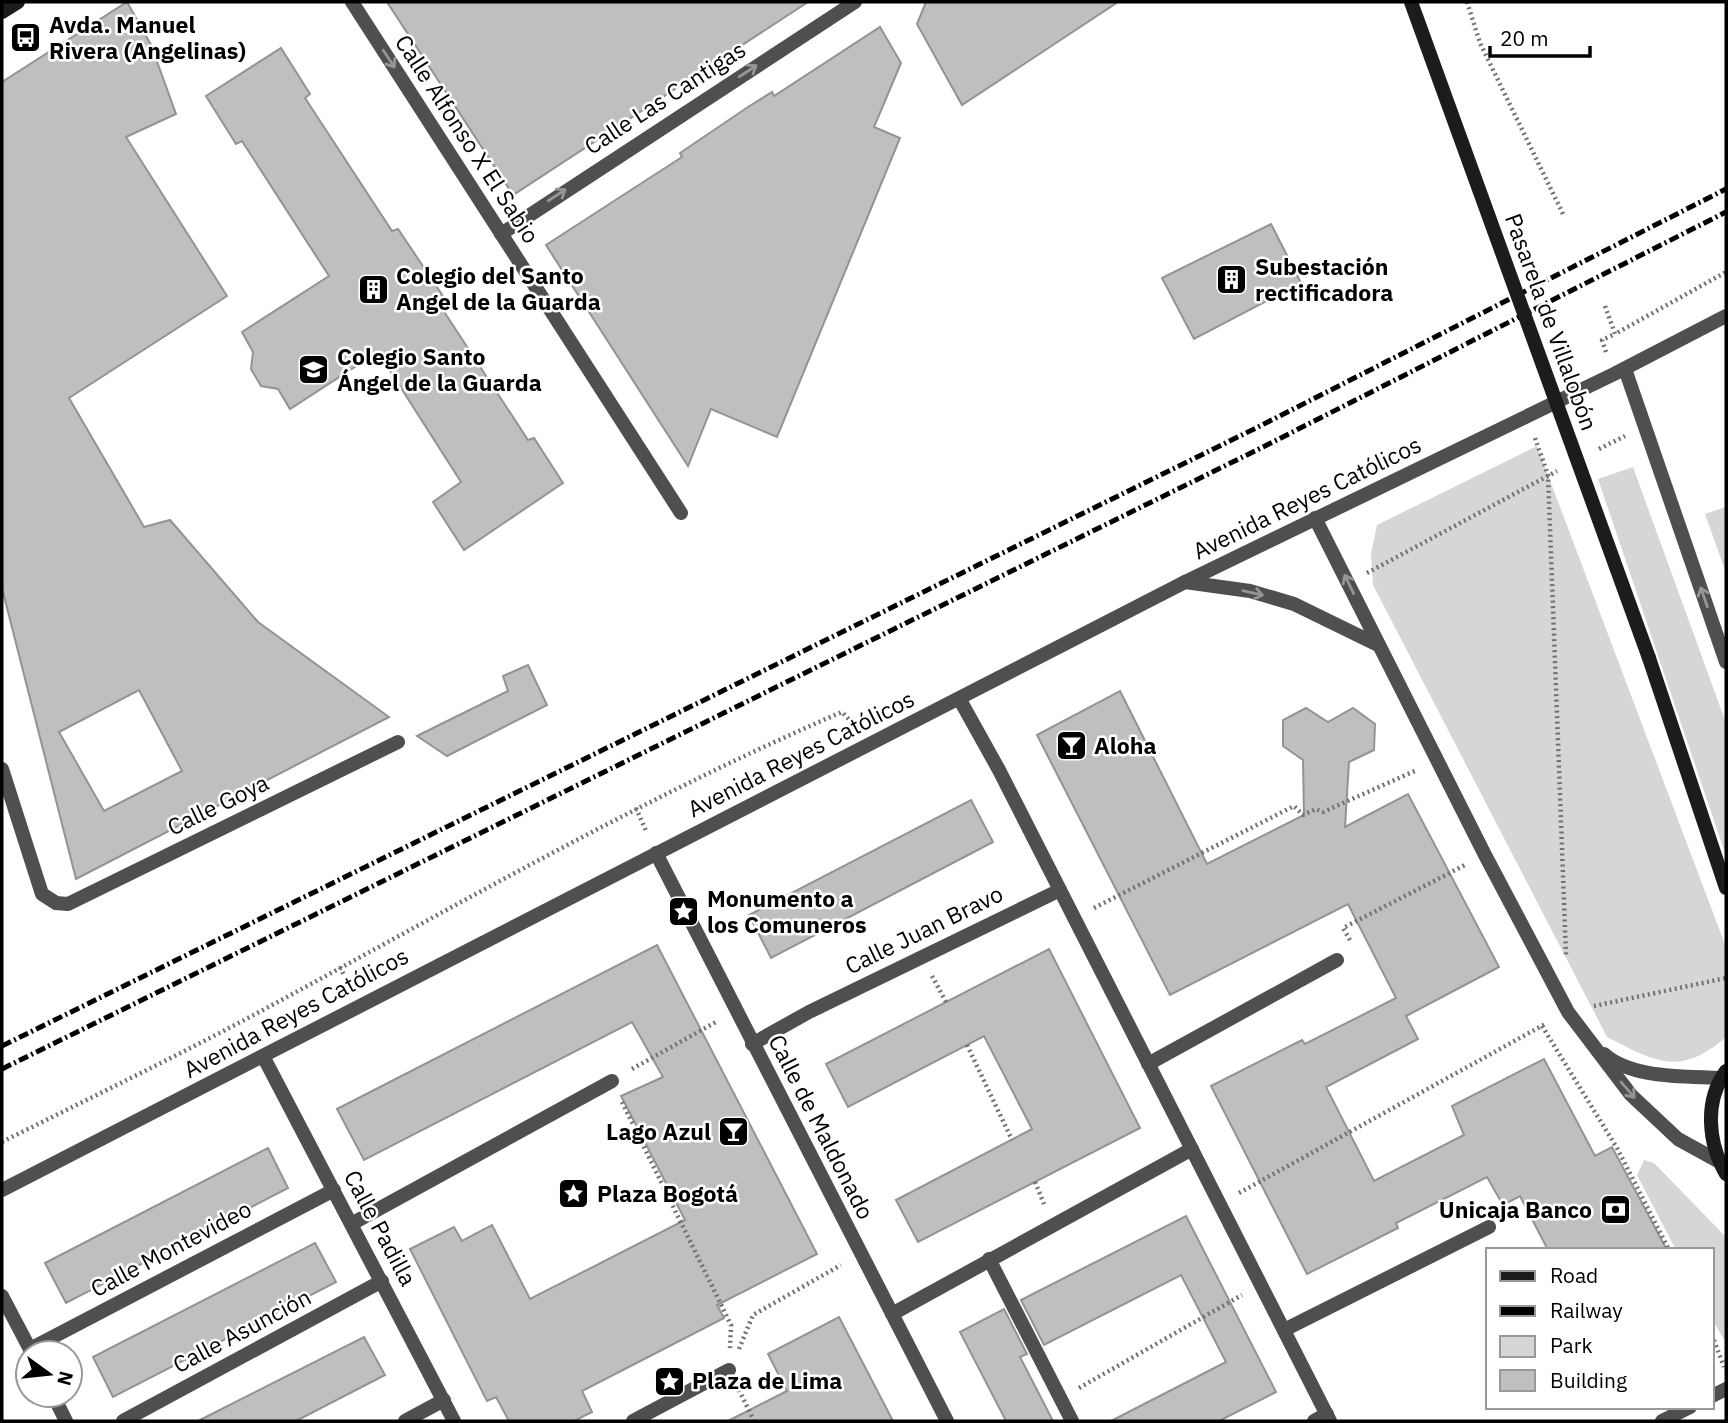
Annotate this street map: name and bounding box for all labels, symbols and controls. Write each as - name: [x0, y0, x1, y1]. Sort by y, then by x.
- place label: Avda. Manuel Rivera (Angelinas): [49, 9, 246, 65]
- scale bar: [1490, 14, 1590, 58]
- bus stop icon: Avda. Manuel Rivera (Angelinas): [9, 21, 43, 55]
- text: 20 m: [1500, 24, 1549, 52]
- street label: Calle Alfonso X El Sabio: [389, 28, 547, 249]
- street label: Calle Las Cantigas: [578, 34, 751, 161]
- one-way arrow: [382, 49, 396, 69]
- one-way arrow: [737, 64, 757, 78]
- one-way arrow: [547, 188, 566, 203]
- street label: Pasarela de Villalobón: [1499, 209, 1605, 434]
- place label: Subestación rectificadora: [1255, 251, 1393, 307]
- place label: Colegio del Santo Angel de la Guarda: [396, 260, 601, 316]
- building icon: Subestación rectificadora: [1215, 263, 1249, 297]
- building icon: Colegio del Santo Angel de la Guarda: [356, 272, 390, 306]
- place label: Colegio Santo Ángel de la Guarda: [337, 341, 542, 397]
- school or university icon: Colegio Santo Ángel de la Guarda: [297, 353, 331, 387]
- street label: Avenida Reyes Católicos: [1187, 429, 1426, 565]
- one-way arrow: [1341, 574, 1355, 595]
- one-way arrow: [1241, 587, 1263, 600]
- one-way arrow: [1697, 587, 1709, 609]
- street label: Avenida Reyes Católicos: [682, 683, 919, 823]
- bar icon: Aloha: [1054, 729, 1088, 763]
- place label: Aloha: [1094, 730, 1157, 760]
- street label: Calle Goya: [162, 767, 273, 842]
- street label: Calle Juan Bravo: [840, 878, 1007, 980]
- place label: Monumento a los Comuneros: [707, 883, 867, 939]
- place icon: Monumento a los Comuneros: [667, 895, 701, 929]
- street label: Avenida Reyes Católicos: [178, 940, 413, 1084]
- street label: Calle de Maldonado: [762, 1029, 881, 1224]
- one-way arrow: [1620, 1080, 1636, 1098]
- bar icon: Lago Azul: [717, 1115, 751, 1149]
- place label: Lago Azul: [606, 1116, 711, 1146]
- street label: Calle Padilla: [338, 1165, 424, 1291]
- place icon: Plaza Bogotá: [557, 1177, 591, 1211]
- place label: Plaza Bogotá: [597, 1178, 738, 1208]
- street label: Calle Montevideo: [85, 1193, 256, 1303]
- bank icon: Unicaja Banco: [1598, 1193, 1632, 1227]
- place label: Unicaja Banco: [1439, 1194, 1592, 1224]
- legend: [1486, 1248, 1714, 1409]
- text: Road: [1550, 1261, 1598, 1289]
- street label: Calle Asunción: [167, 1281, 316, 1379]
- text: Railway: [1550, 1296, 1623, 1324]
- text: Park: [1550, 1331, 1593, 1359]
- north arrow: [14, 1339, 84, 1409]
- place icon: Plaza de Lima: [652, 1364, 686, 1398]
- place label: Plaza de Lima: [692, 1365, 842, 1395]
- text: Building: [1550, 1366, 1627, 1394]
- text: N: [52, 1369, 79, 1388]

